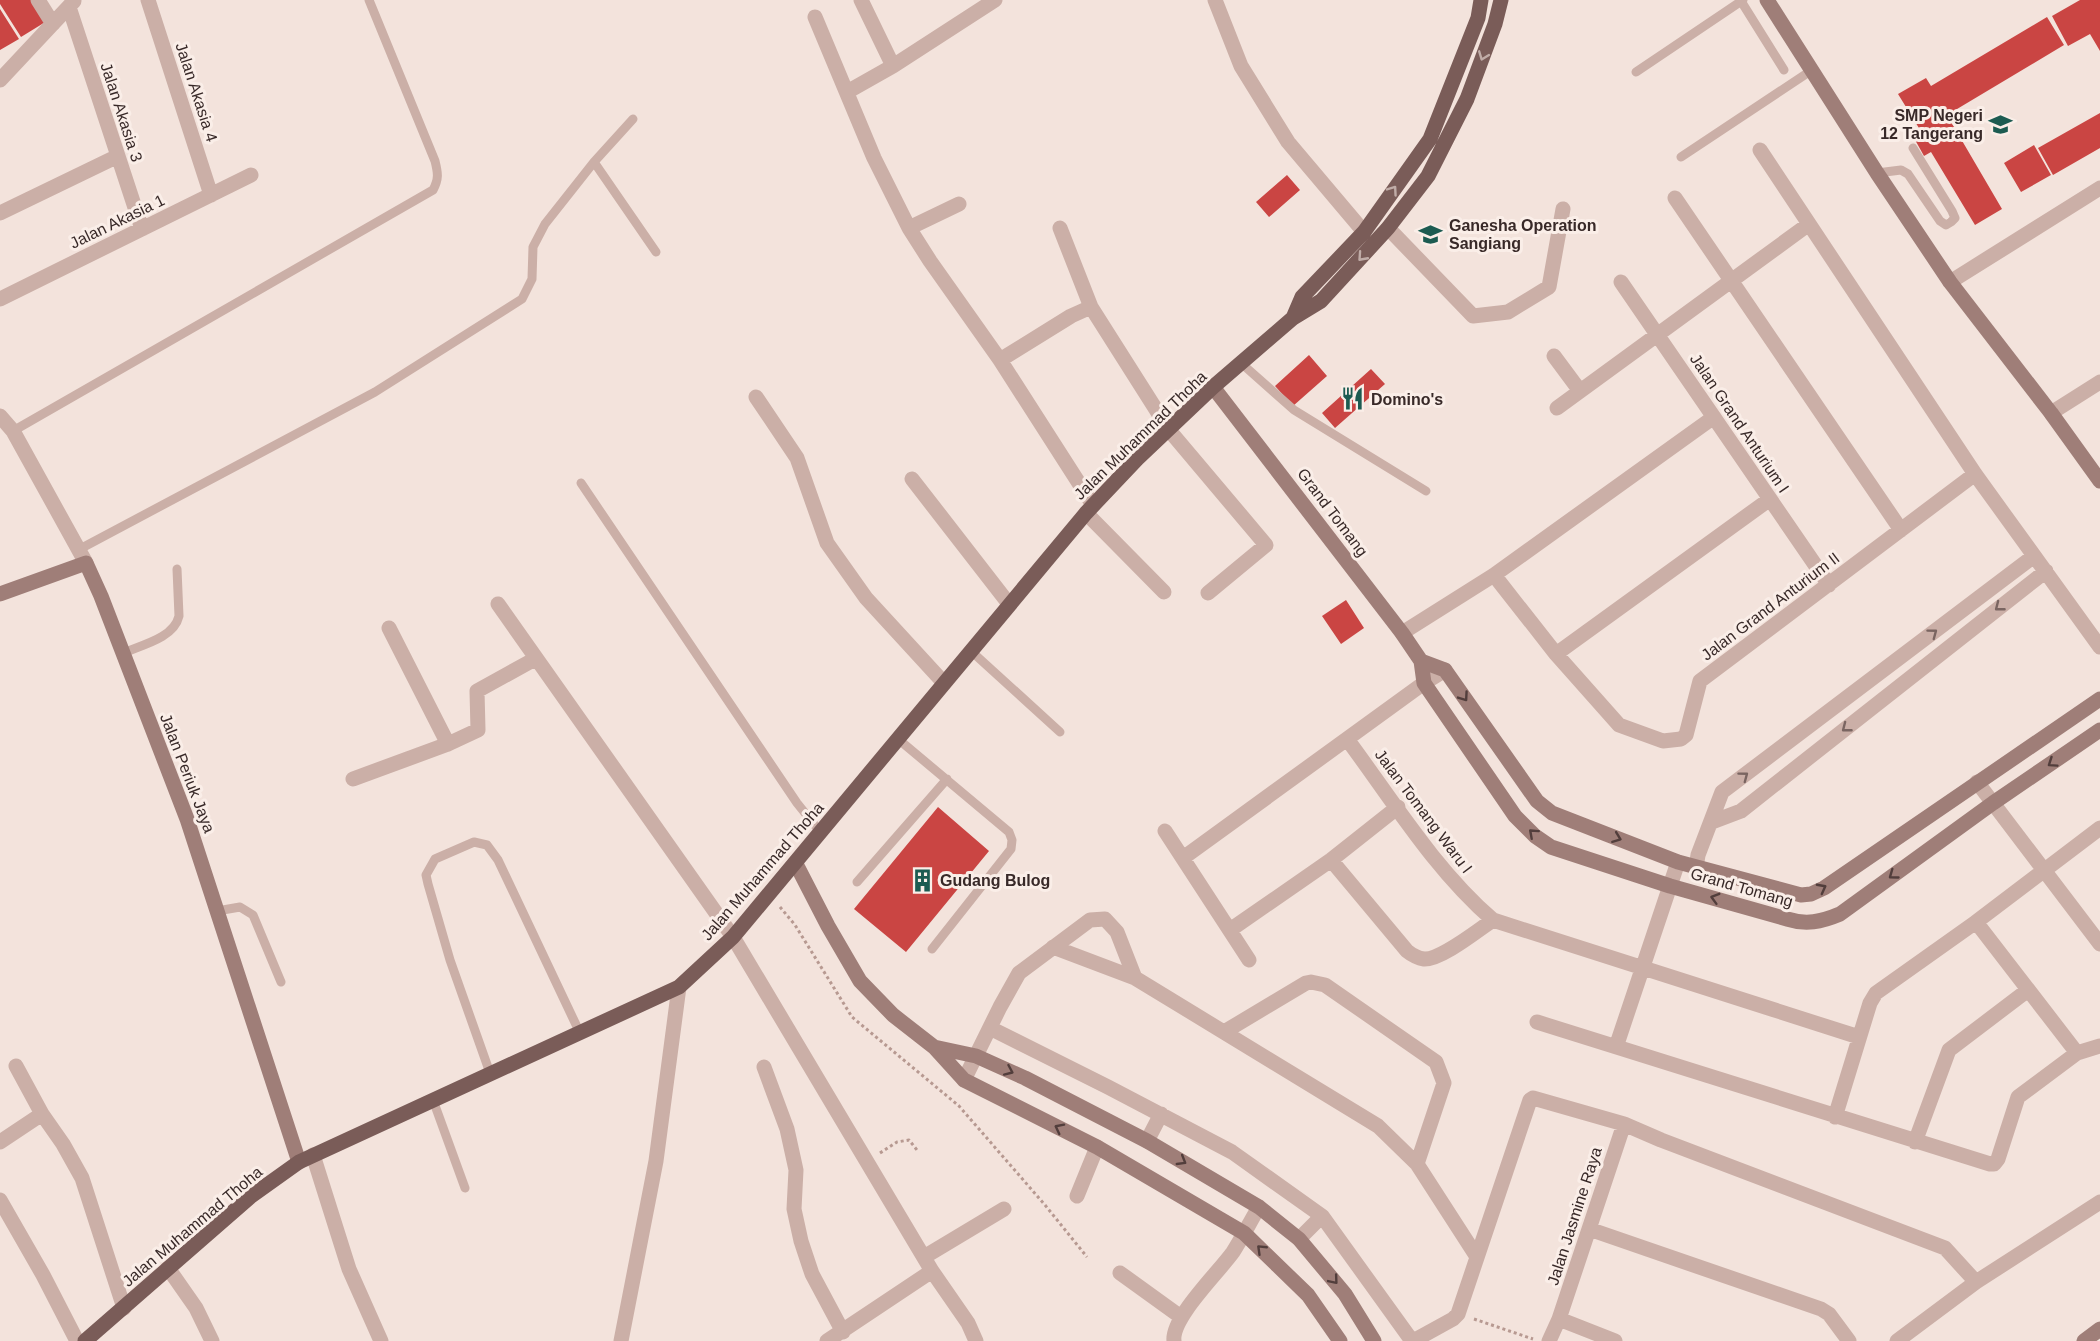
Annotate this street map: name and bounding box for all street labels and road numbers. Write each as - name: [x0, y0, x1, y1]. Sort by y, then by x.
- street label: Jalan Akasia 4: [172, 40, 221, 144]
- street label: Jalan Akasia 3: [97, 60, 146, 164]
- street label: Jalan Akasia 1: [67, 191, 167, 252]
- street label: Jalan Grand Anturium I: [1687, 351, 1792, 496]
- street label: Jalan Muhammad Thoha: [1071, 368, 1210, 503]
- street label: Grand Tomang: [1294, 465, 1371, 560]
- street label: Jalan Grand Anturium II: [1698, 549, 1843, 664]
- street label: Jalan Periuk Jaya: [157, 711, 218, 835]
- street label: Jalan Tomang Waru I: [1372, 746, 1476, 876]
- street label: Jalan Muhammad Thoha: [698, 799, 827, 944]
- street label: Grand Tomang: [1689, 865, 1795, 910]
- street label: Jalan Jasmine Raya: [1544, 1145, 1605, 1287]
- street label: Jalan Muhammad Thoha: [119, 1163, 266, 1290]

